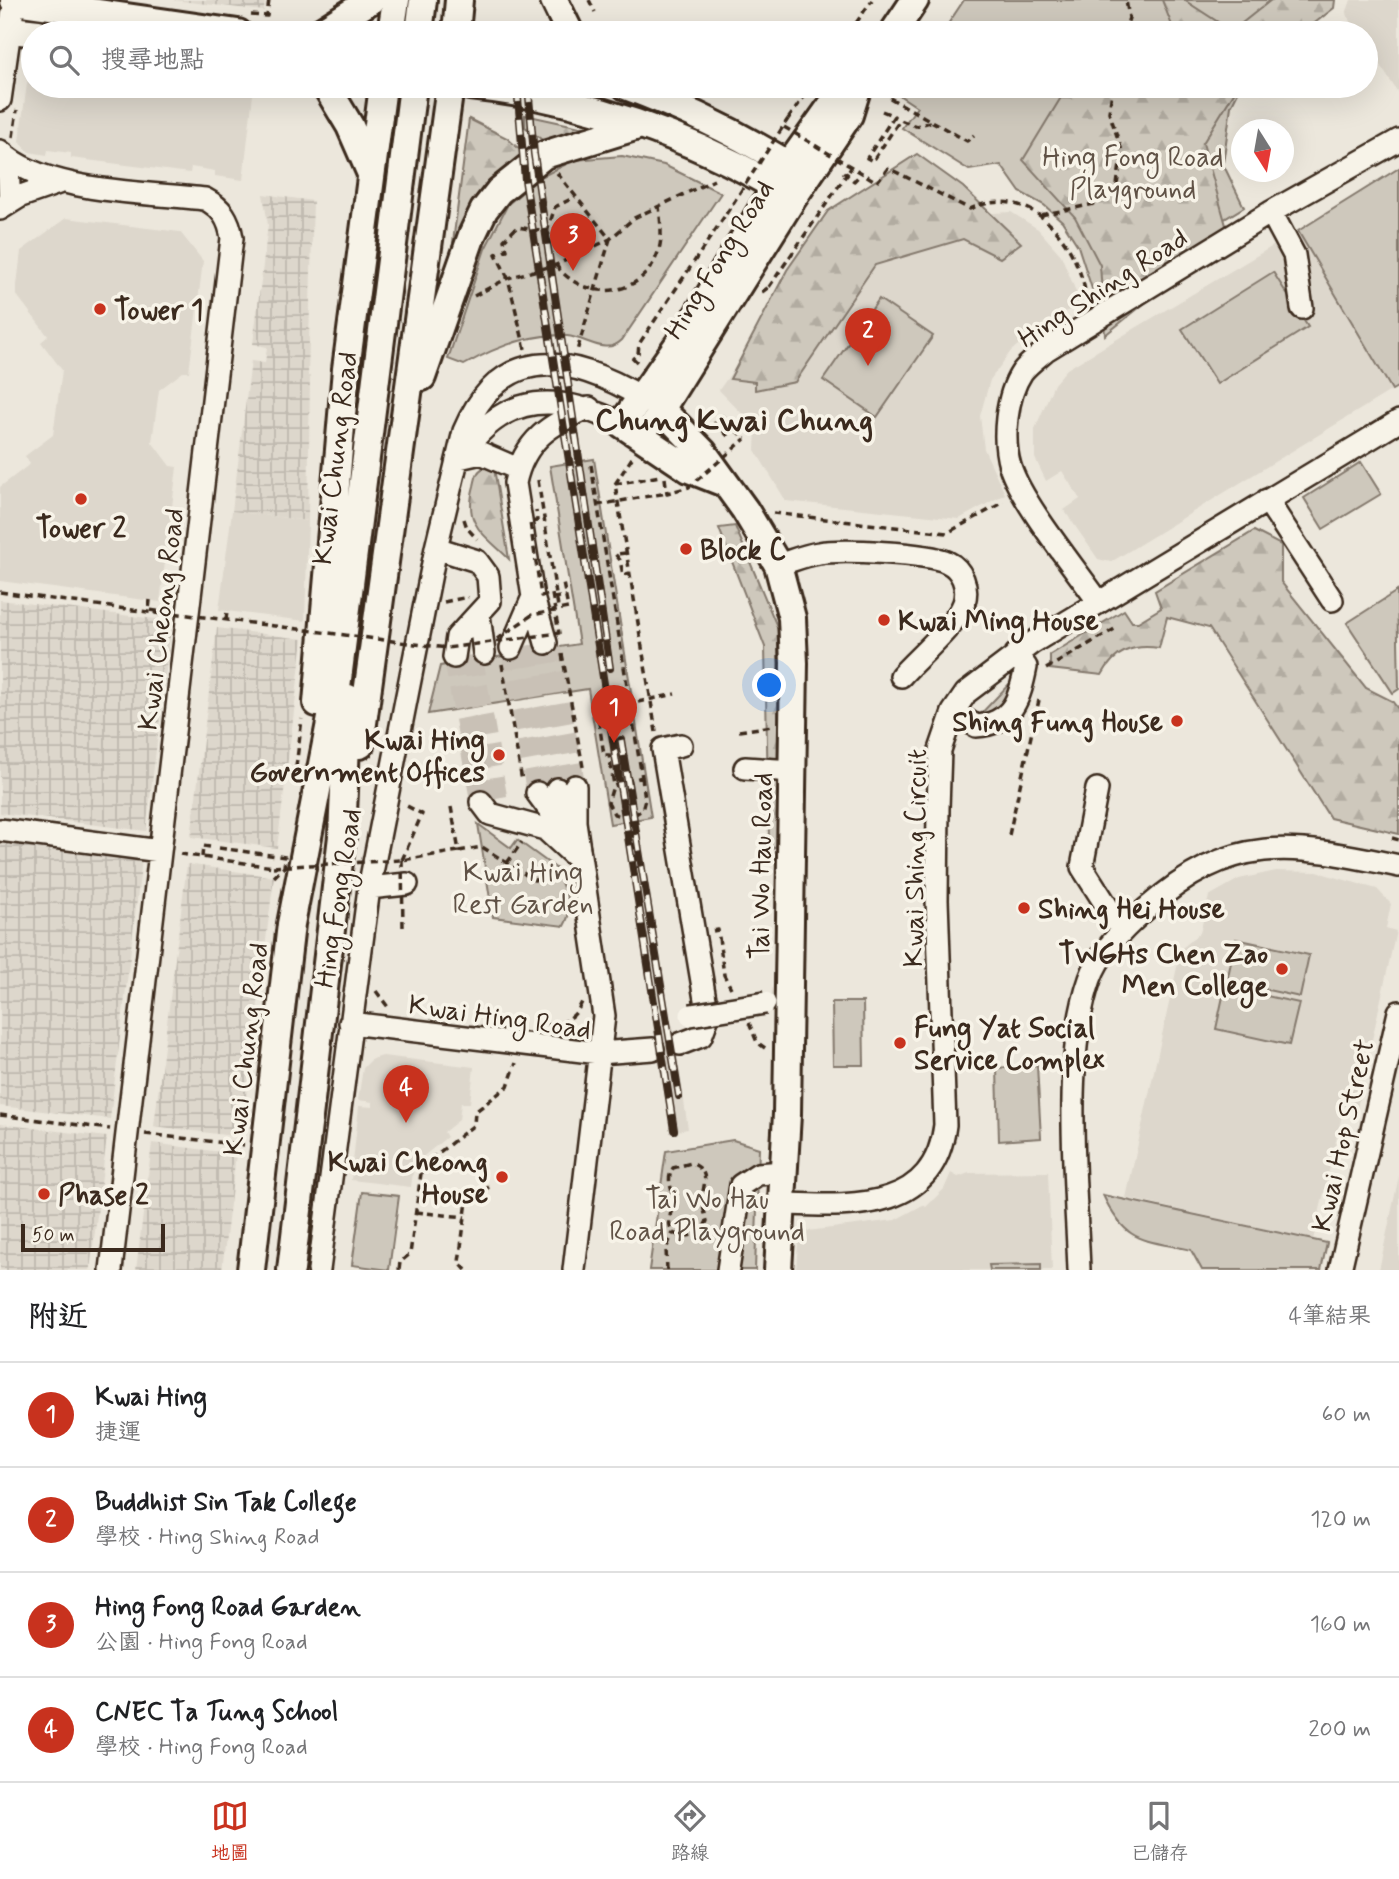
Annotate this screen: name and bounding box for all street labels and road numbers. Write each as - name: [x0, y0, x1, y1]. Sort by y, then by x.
- street label: Hing Fong Road: [656, 174, 786, 348]
- street label: Hing Shing Road: [1011, 220, 1197, 360]
- street label: Kwai Chung Road: [305, 350, 368, 567]
- street label: Kwai Cheong Road: [130, 506, 194, 733]
- street label: Kwai Shing Circuit: [896, 748, 937, 968]
- street label: Tai Wo Hau Road: [742, 772, 783, 960]
- street label: Hing Fong Road: [307, 806, 374, 991]
- street label: Kwai Chung Road: [216, 941, 279, 1158]
- street label: Kwai Hing Road: [406, 987, 593, 1052]
- street label: Kwai Hop Street: [1304, 1035, 1385, 1236]

